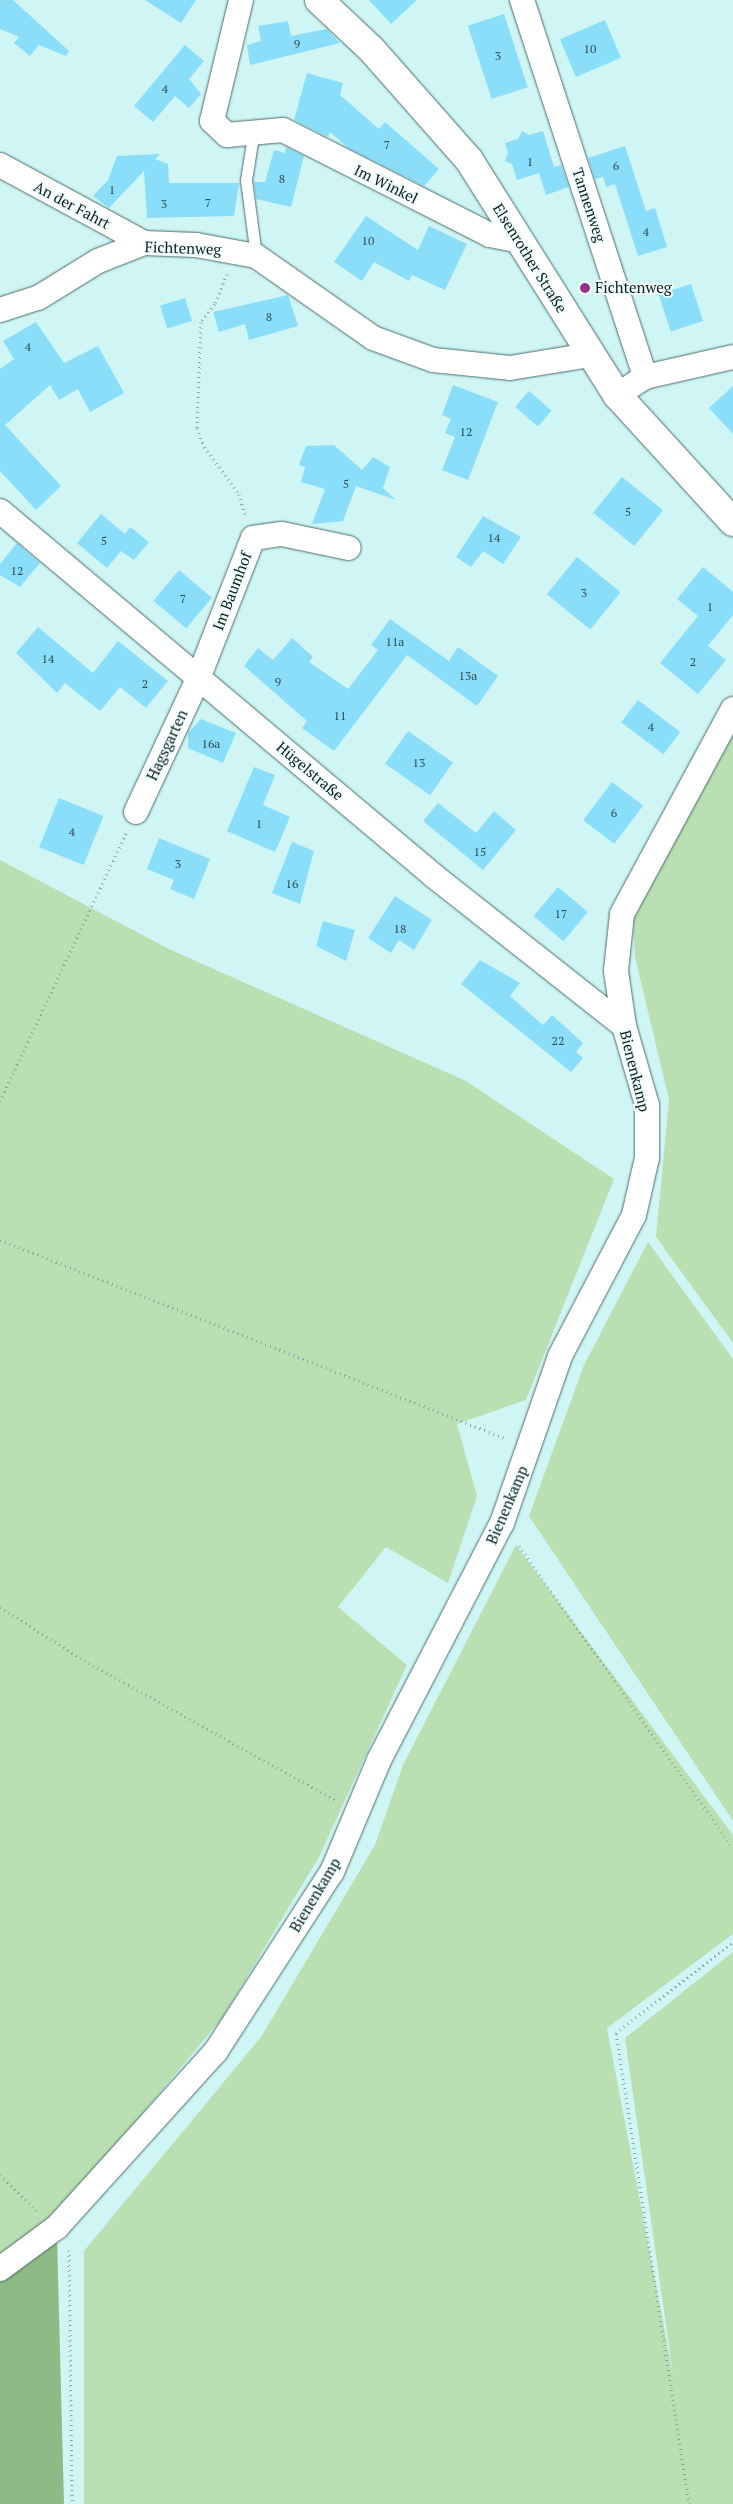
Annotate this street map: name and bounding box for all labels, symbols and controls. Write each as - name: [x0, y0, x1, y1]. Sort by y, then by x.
- house number: 9: [294, 37, 300, 51]
- house number: 10: [584, 42, 596, 56]
- house number: 3: [495, 49, 501, 63]
- house number: 4: [162, 82, 168, 96]
- house number: 7: [384, 138, 390, 152]
- house number: 1: [527, 155, 533, 169]
- house number: 6: [613, 159, 619, 173]
- street label: Im Winkel: [351, 161, 421, 207]
- street label: Tannenweg: [569, 166, 609, 244]
- house number: 8: [279, 172, 285, 186]
- street label: An der Fahrt: [31, 177, 113, 233]
- house number: 1: [109, 183, 115, 197]
- house number: 7: [205, 196, 211, 210]
- house number: 3: [161, 197, 167, 211]
- street label: Elsenrother Straße: [489, 200, 571, 316]
- house number: 4: [643, 225, 649, 239]
- house number: 10: [362, 234, 374, 248]
- street label: Fichtenweg: [144, 238, 222, 258]
- place label: Fichtenweg: [595, 279, 672, 297]
- marker: Fichtenweg: [579, 282, 591, 294]
- house number: 8: [266, 310, 272, 324]
- house number: 4: [25, 340, 31, 354]
- house number: 12: [460, 425, 472, 439]
- house number: 5: [343, 477, 349, 491]
- house number: 5: [625, 505, 631, 519]
- house number: 14: [488, 531, 500, 545]
- house number: 5: [101, 534, 107, 548]
- street label: Im Baumhof: [209, 549, 255, 633]
- house number: 12: [11, 564, 23, 578]
- house number: 3: [581, 586, 587, 600]
- house number: 7: [180, 592, 186, 606]
- house number: 1: [707, 600, 713, 614]
- house number: 11a: [386, 635, 404, 649]
- house number: 14: [42, 652, 54, 666]
- house number: 2: [690, 655, 696, 669]
- house number: 13a: [459, 669, 477, 683]
- house number: 9: [275, 675, 281, 689]
- house number: 2: [142, 677, 148, 691]
- street label: Hagsgarten: [143, 707, 191, 783]
- house number: 11: [334, 709, 346, 723]
- house number: 4: [648, 720, 654, 734]
- house number: 16a: [202, 737, 220, 751]
- street label: Hügelstraße: [273, 738, 347, 804]
- house number: 13: [413, 756, 425, 770]
- house number: 6: [611, 806, 617, 820]
- house number: 1: [256, 817, 262, 831]
- house number: 4: [69, 825, 75, 839]
- house number: 15: [474, 845, 486, 859]
- house number: 3: [175, 857, 181, 871]
- house number: 16: [286, 877, 298, 891]
- house number: 17: [555, 907, 567, 921]
- house number: 18: [394, 922, 406, 936]
- street label: Bienenkamp: [616, 1028, 654, 1114]
- house number: 22: [552, 1034, 564, 1048]
- street label: Bienenkamp: [482, 1463, 532, 1547]
- street label: Bienenkamp: [286, 1855, 344, 1935]

